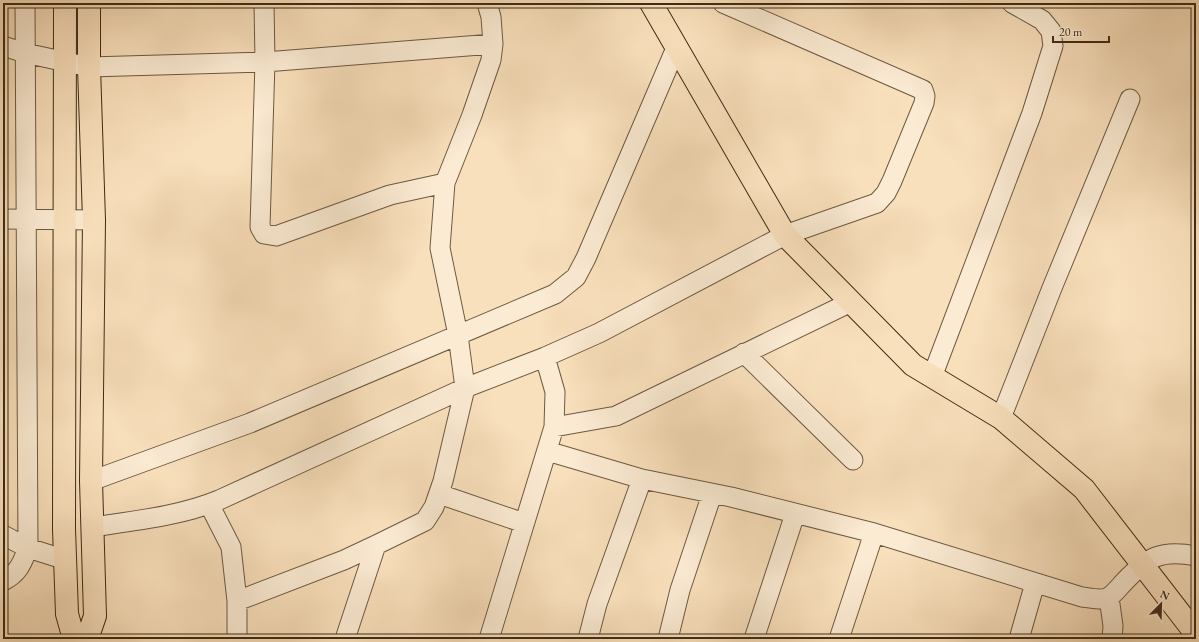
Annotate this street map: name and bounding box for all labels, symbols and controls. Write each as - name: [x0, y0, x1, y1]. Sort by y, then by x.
- scale bar: [1053, 18, 1109, 44]
- text: 20 m: [1059, 24, 1083, 40]
- north arrow: [1141, 584, 1181, 624]
- text: N: [1158, 587, 1172, 603]

